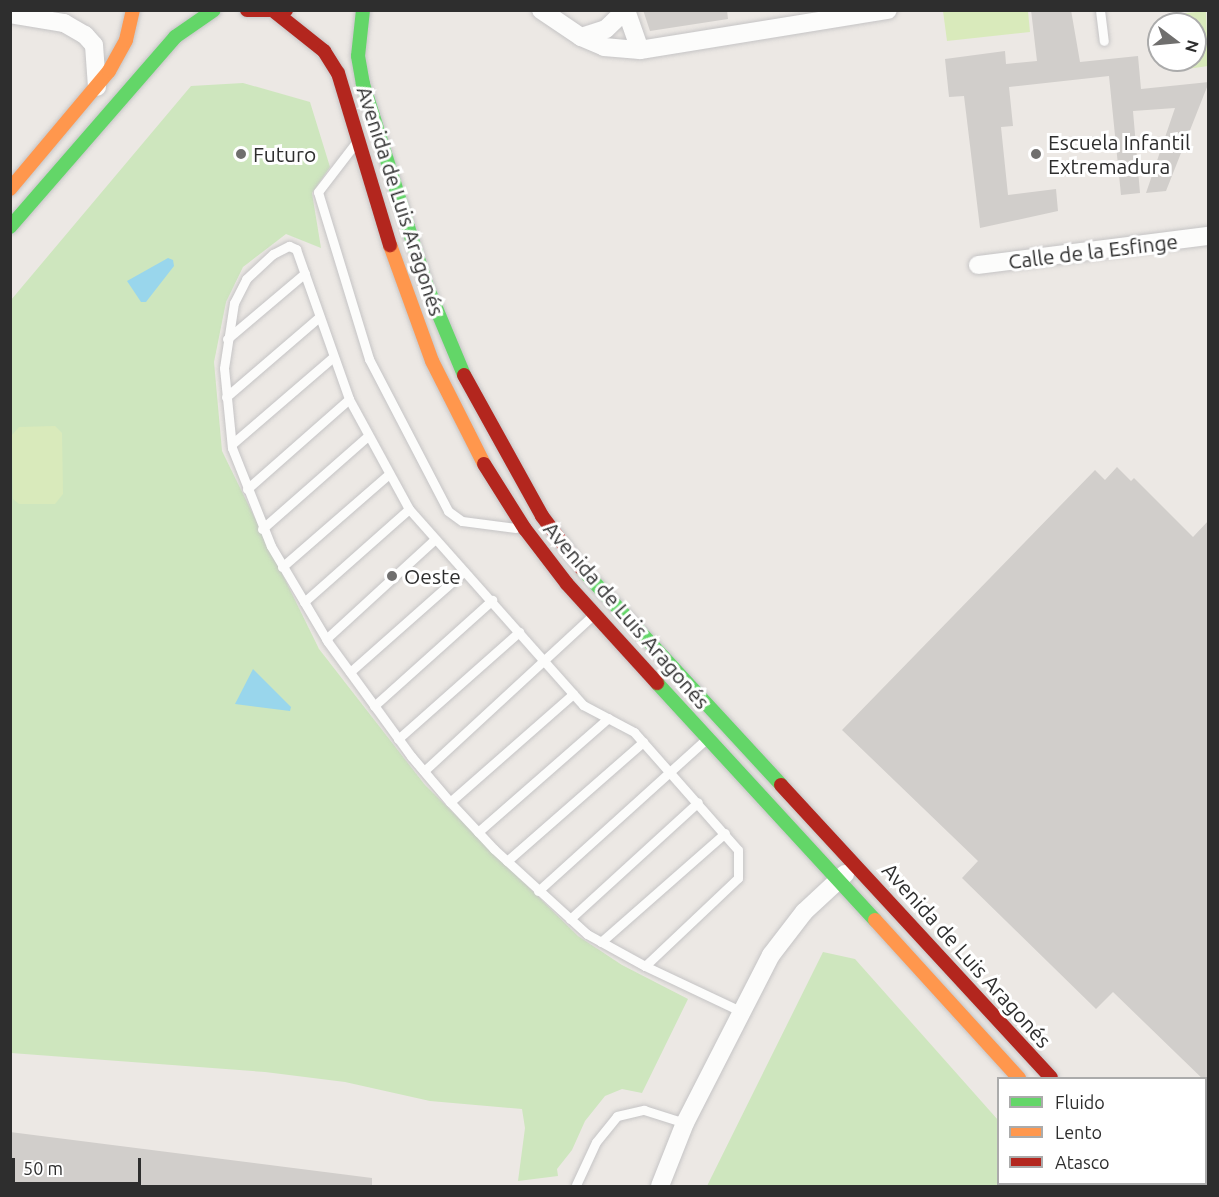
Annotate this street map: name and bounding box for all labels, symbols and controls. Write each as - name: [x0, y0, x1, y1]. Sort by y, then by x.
- north arrow: [1147, 12, 1207, 72]
- text: N: [1182, 38, 1203, 55]
- street label: Avenida de Luis Aragonés: [352, 83, 450, 319]
- place label: Escuela Infantil Extremadura: [1048, 129, 1190, 179]
- place label: Futuro: [253, 141, 316, 167]
- marker: Futuro: [234, 147, 248, 161]
- marker: Escuela Infantil Extremadura: [1029, 147, 1043, 161]
- street label: Calle de la Esfinge: [1007, 228, 1179, 274]
- street label: Avenida de Luis Aragonés: [539, 516, 715, 714]
- place label: Oeste: [404, 563, 461, 589]
- marker: Oeste: [385, 569, 399, 583]
- street label: Avenida de Luis Aragonés: [877, 857, 1057, 1053]
- legend: [997, 1077, 1207, 1185]
- text: Fluido: [1055, 1092, 1105, 1112]
- text: Lento: [1055, 1122, 1102, 1142]
- scale bar: [15, 1146, 144, 1184]
- text: Atasco: [1055, 1152, 1110, 1172]
- text: 50 m: [23, 1158, 63, 1178]

